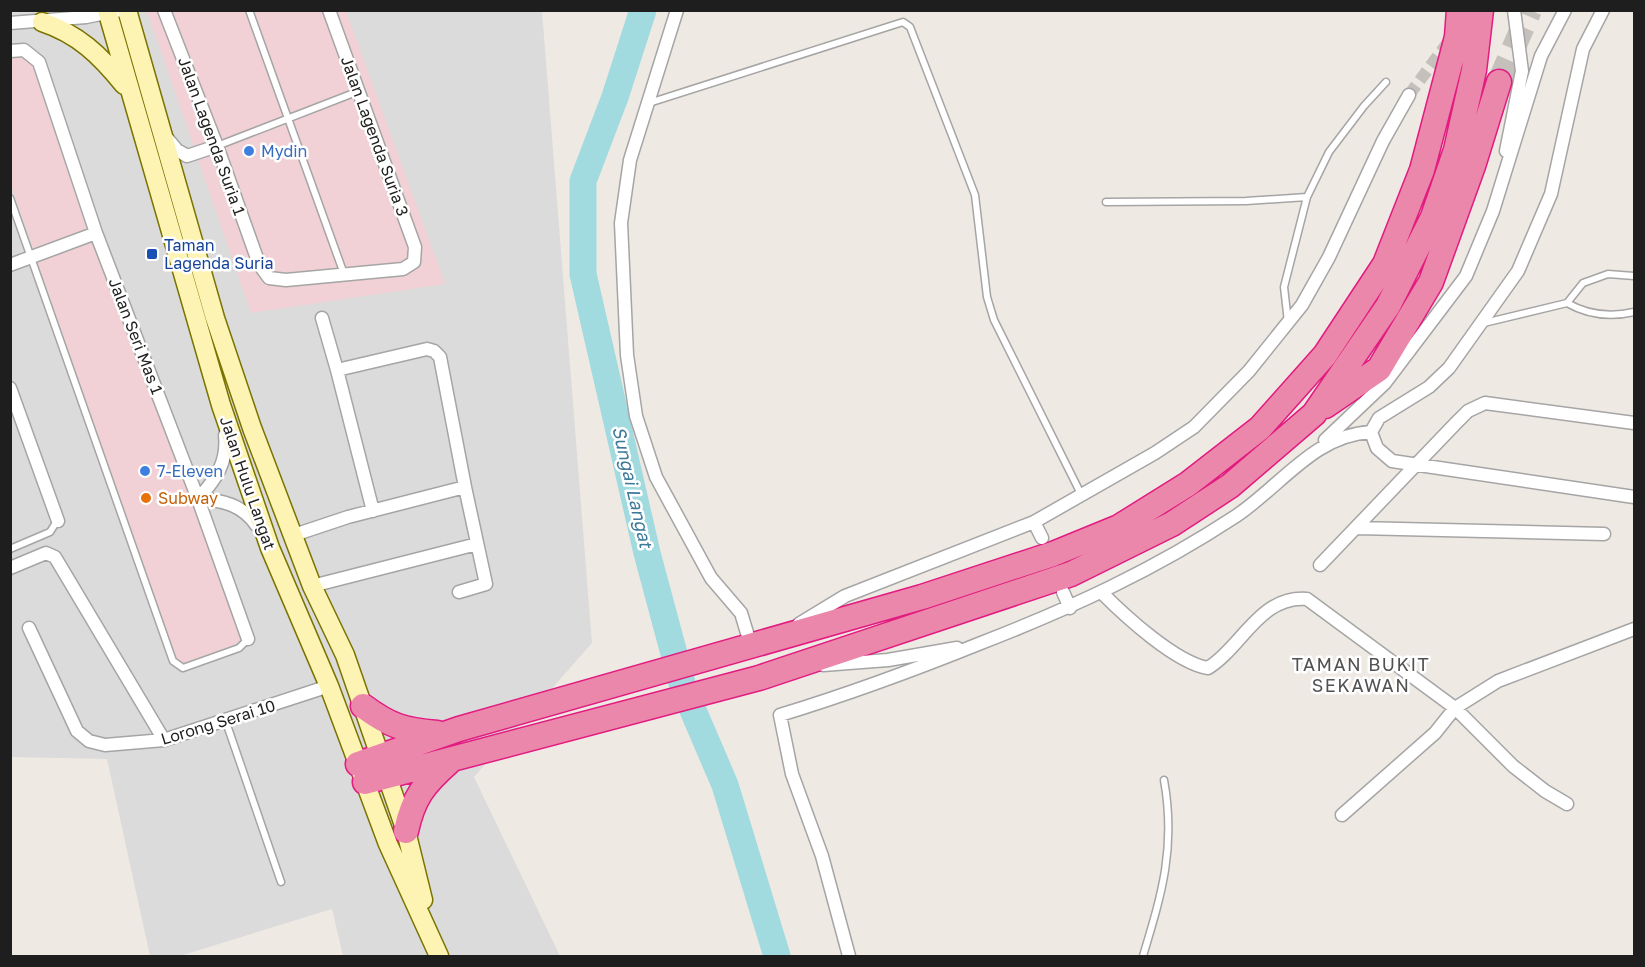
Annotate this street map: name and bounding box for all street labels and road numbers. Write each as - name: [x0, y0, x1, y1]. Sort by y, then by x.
- street label: Jalan Lagenda Suria 3: [337, 53, 413, 219]
- street label: Jalan Lagenda Suria 1: [174, 54, 250, 218]
- street label: Jalan Seri Mas 1: [105, 275, 167, 397]
- street label: Jalan Hulu Langat: [216, 414, 280, 552]
- street label: Lorong Serai 10: [158, 695, 278, 749]

